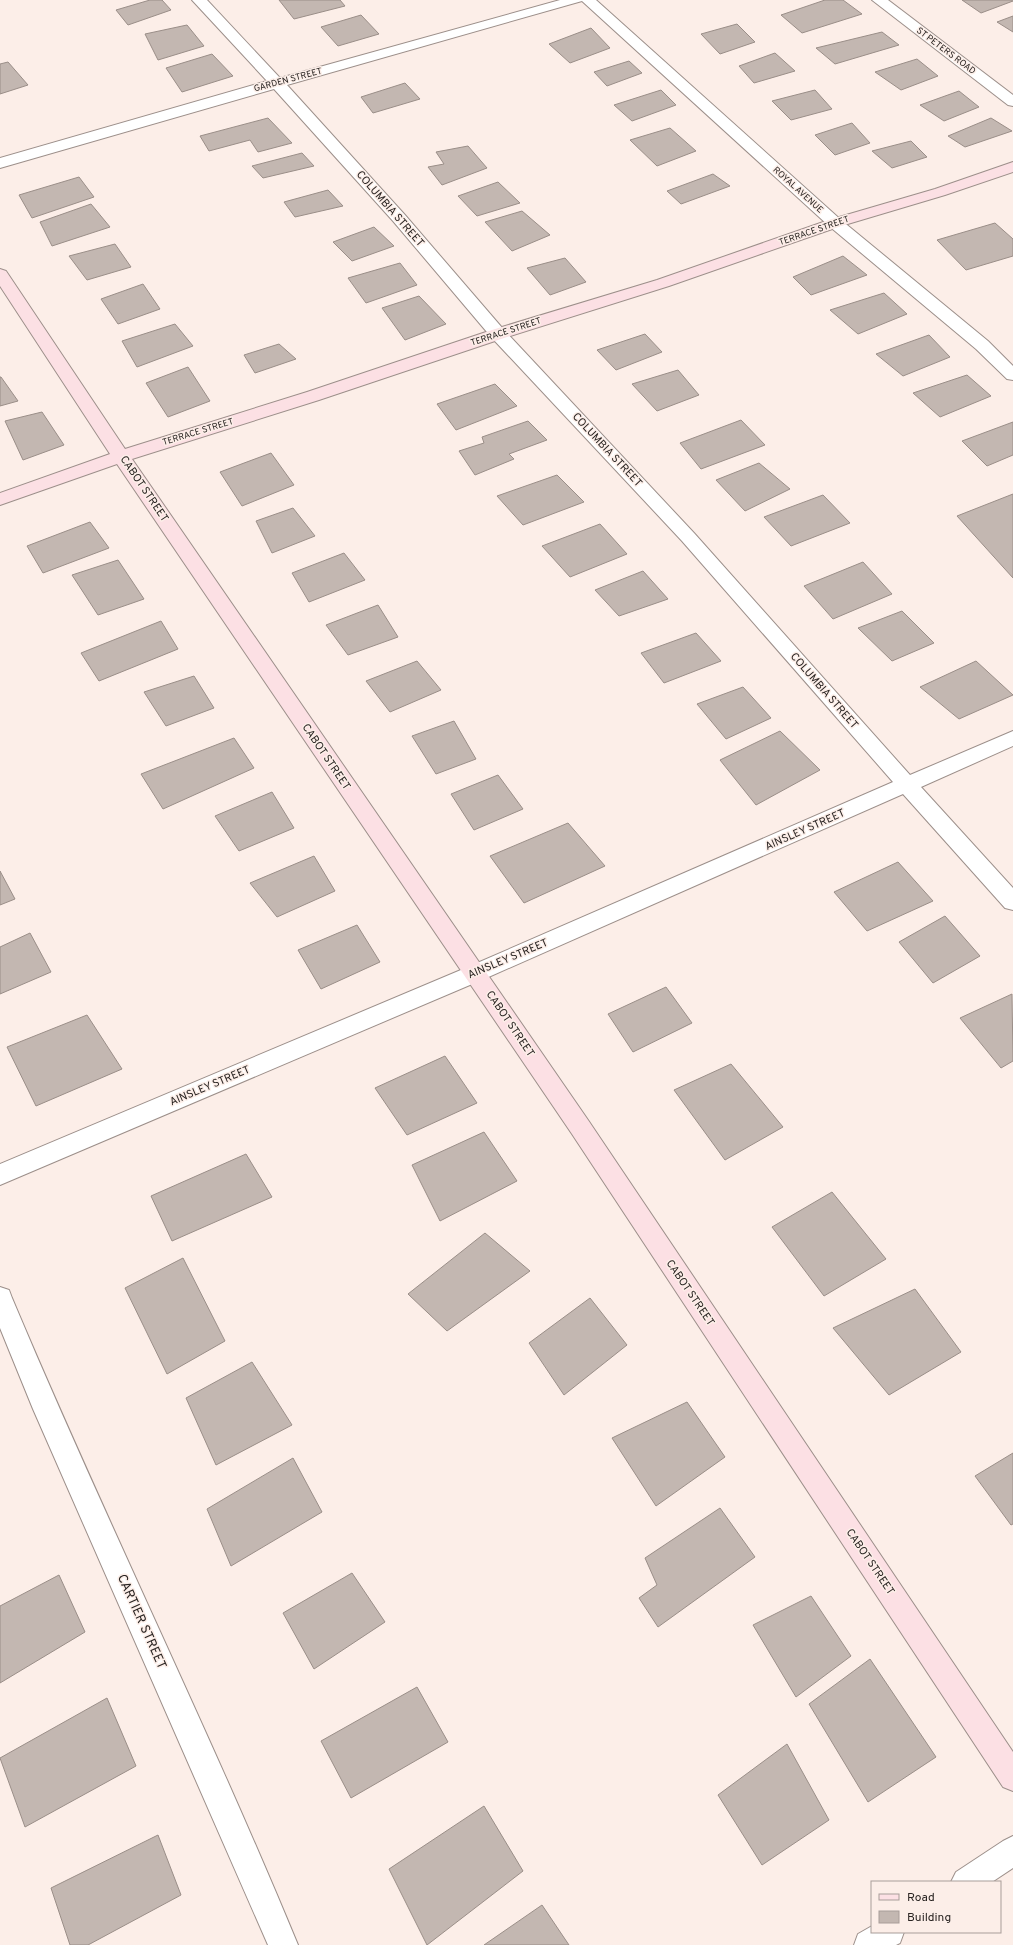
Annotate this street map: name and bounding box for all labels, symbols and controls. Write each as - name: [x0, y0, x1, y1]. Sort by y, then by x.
- street label: ST PETERS ROAD: [914, 25, 978, 77]
- street label: GARDEN STREET: [253, 66, 323, 94]
- street label: ROYAL AVENUE: [771, 165, 825, 215]
- street label: COLUMBIA STREET: [353, 168, 427, 250]
- street label: TERRACE STREET: [777, 214, 851, 248]
- street label: TERRACE STREET: [469, 315, 543, 349]
- street label: COLUMBIA STREET: [569, 410, 645, 490]
- street label: TERRACE STREET: [161, 416, 235, 448]
- street label: CABOT STREET: [117, 453, 171, 525]
- street label: COLUMBIA STREET: [787, 650, 861, 732]
- street label: CABOT STREET: [299, 721, 353, 793]
- street label: AINSLEY STREET: [763, 806, 847, 854]
- street label: AINSLEY STREET: [466, 936, 550, 982]
- street label: CABOT STREET: [483, 988, 537, 1060]
- street label: AINSLEY STREET: [168, 1063, 252, 1109]
- street label: CABOT STREET: [663, 1257, 717, 1329]
- street label: CABOT STREET: [843, 1526, 897, 1598]
- street label: CARTIER STREET: [113, 1572, 169, 1672]
- legend: [871, 1881, 1001, 1933]
- text: Road: [907, 1890, 935, 1906]
- text: Building: [907, 1910, 951, 1926]

